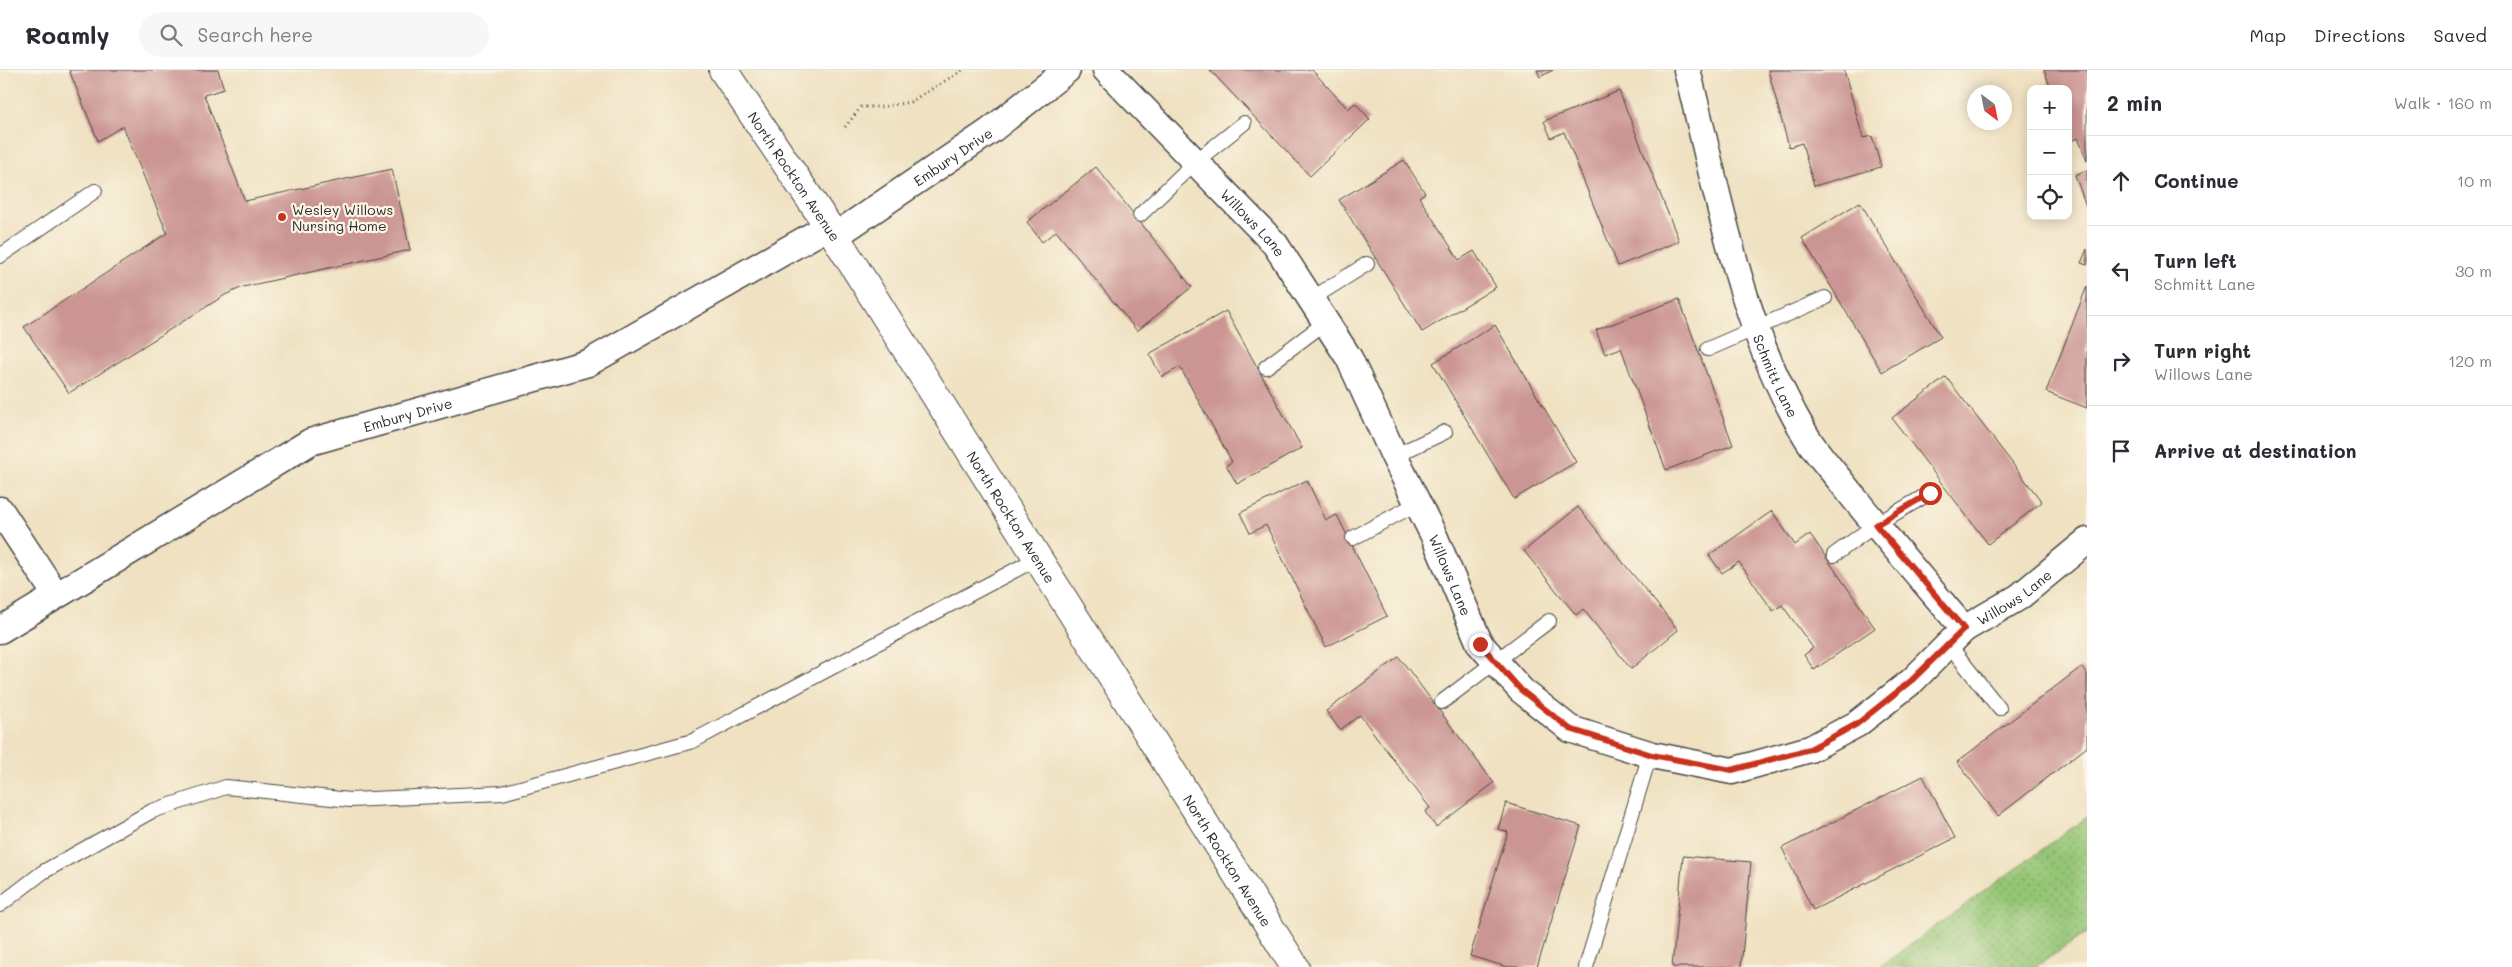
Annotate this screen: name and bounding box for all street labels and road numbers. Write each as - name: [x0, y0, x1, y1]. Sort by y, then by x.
- street label: North Rockton Avenue: [744, 108, 845, 245]
- street label: Embury Drive: [909, 123, 996, 190]
- street label: Willows Lane: [1217, 184, 1290, 260]
- street label: Schmitt Lane: [1749, 332, 1803, 420]
- street label: Embury Drive: [361, 393, 454, 436]
- street label: North Rockton Avenue: [963, 447, 1060, 586]
- street label: Willows Lane: [1425, 531, 1476, 618]
- street label: Willows Lane: [1973, 565, 2055, 629]
- street label: North Rockton Avenue: [1179, 791, 1277, 930]

